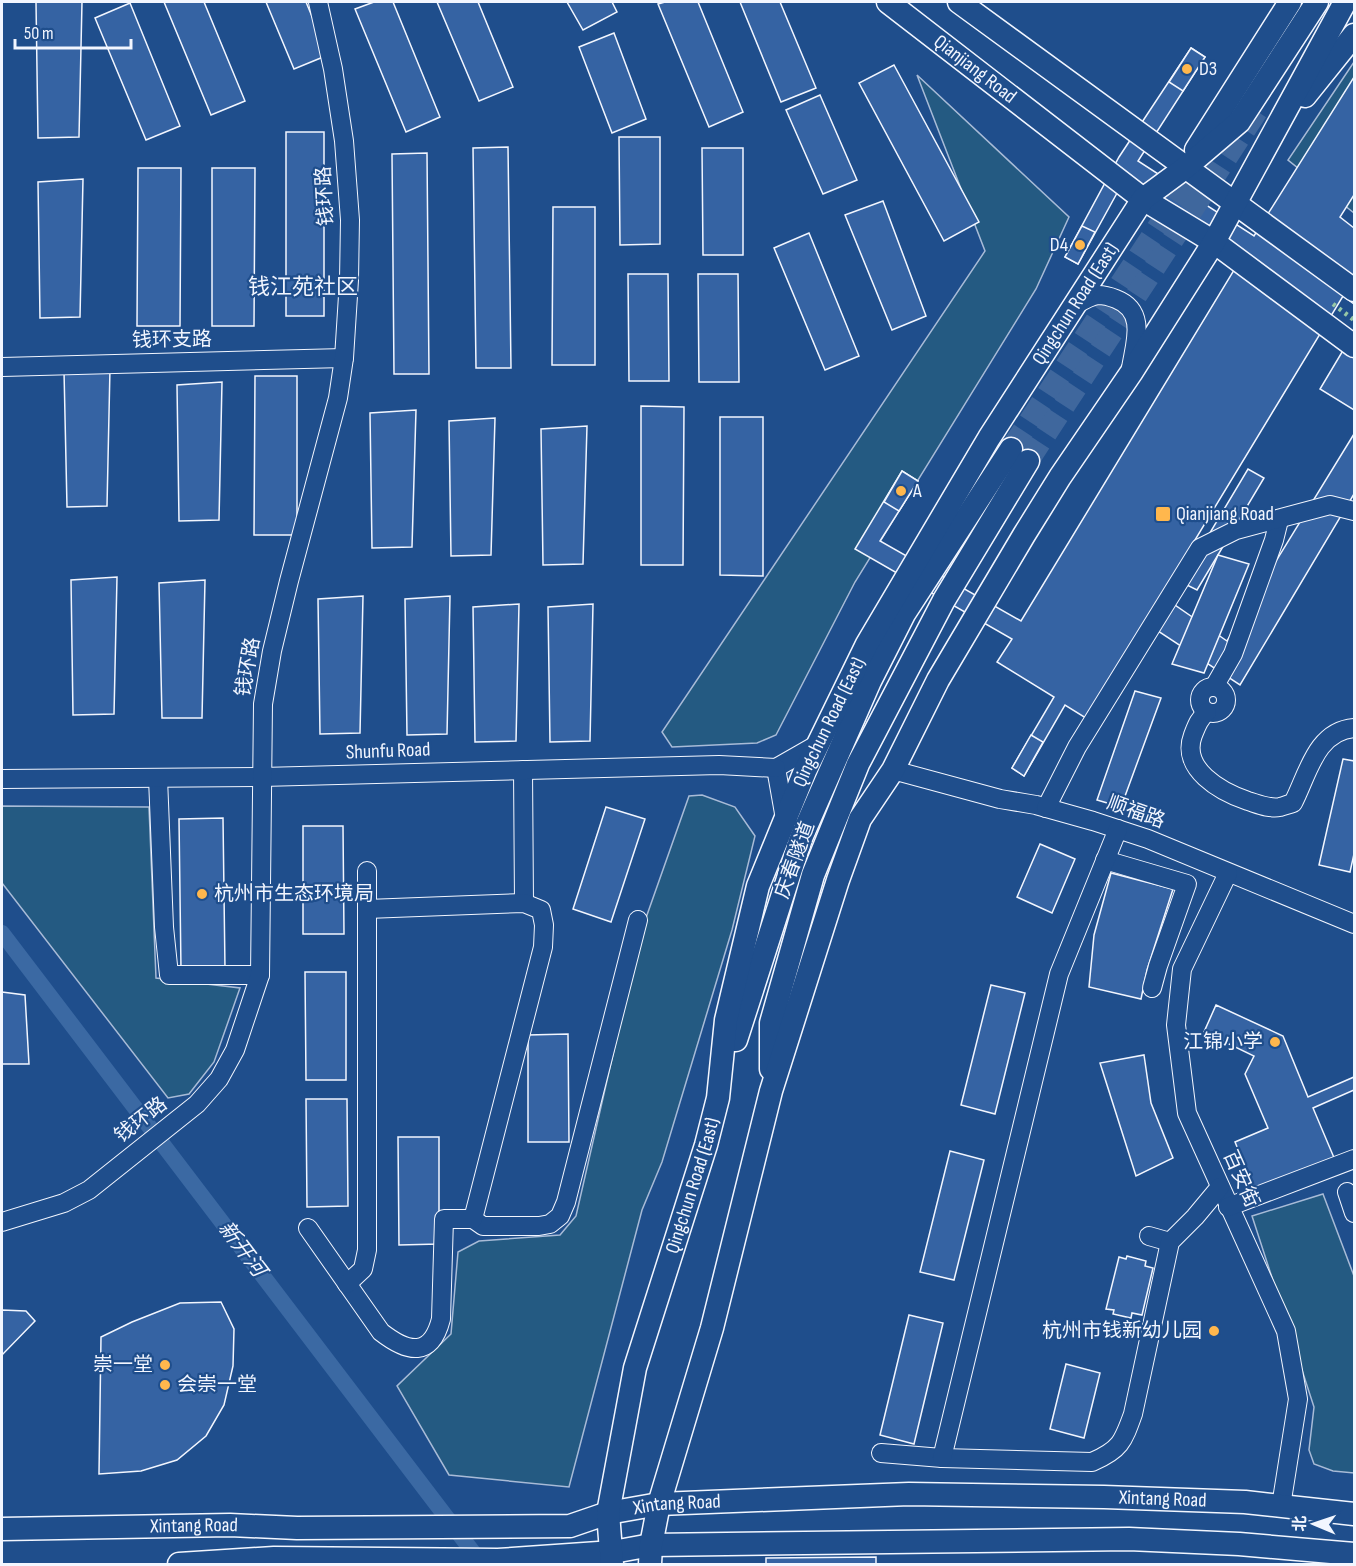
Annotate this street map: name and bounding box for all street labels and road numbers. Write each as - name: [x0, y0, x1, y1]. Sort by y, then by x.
- street label: Qianjiang Road: [929, 30, 1021, 109]
- street label: 钱环路: [311, 165, 339, 227]
- street label: Qingchun Road (East): [1027, 238, 1124, 370]
- street label: 钱环支路: [132, 327, 212, 353]
- street label: 钱环路: [231, 635, 265, 699]
- street label: Qingchun Road (East): [788, 654, 871, 790]
- street label: Shunfu Road: [345, 738, 431, 764]
- street label: 顺福路: [1104, 790, 1168, 834]
- street label: 庆春隧道: [770, 818, 820, 902]
- street label: 钱环路: [110, 1092, 172, 1148]
- street label: Qingchun Road (East): [660, 1115, 725, 1256]
- street label: 百安街: [1218, 1147, 1264, 1211]
- street label: Xintang Road: [1117, 1485, 1207, 1513]
- street label: Xintang Road: [630, 1490, 721, 1520]
- street label: Xintang Road: [149, 1513, 238, 1538]

